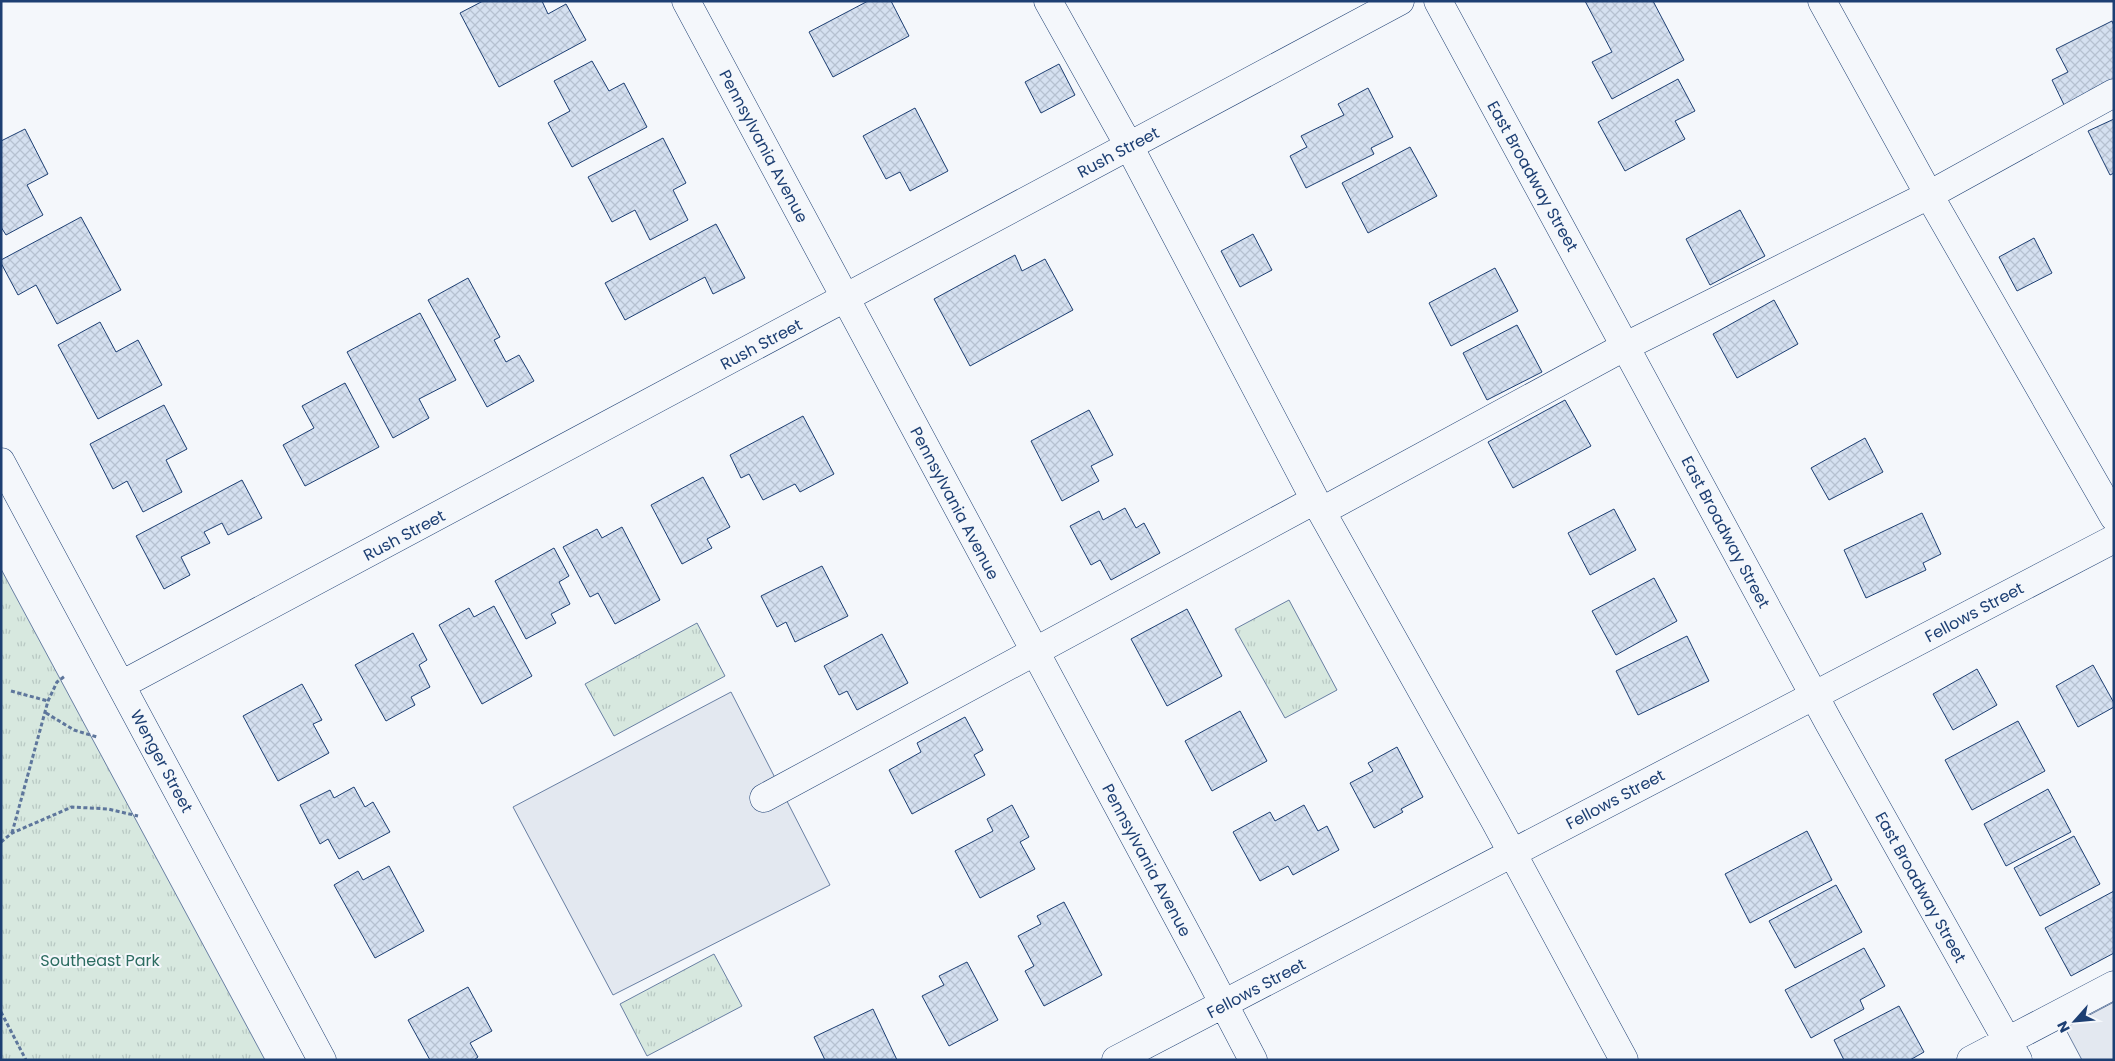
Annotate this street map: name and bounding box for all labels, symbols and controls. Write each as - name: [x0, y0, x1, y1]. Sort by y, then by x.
- street label: Pennsylvania Avenue: [713, 66, 814, 227]
- street label: East Broadway Street: [1481, 97, 1584, 256]
- street label: Rush Street: [1073, 121, 1163, 184]
- street label: Rush Street: [716, 313, 806, 376]
- street label: Pennsylvania Avenue: [904, 423, 1005, 584]
- street label: East Broadway Street: [1676, 452, 1776, 612]
- street label: Rush Street: [359, 504, 449, 567]
- street label: Fellows Street: [1921, 577, 2028, 648]
- street label: Wenger Street: [125, 706, 198, 817]
- street label: Fellows Street: [1562, 764, 1669, 835]
- street label: Pennsylvania Avenue: [1096, 780, 1197, 941]
- street label: East Broadway Street: [1869, 808, 1972, 967]
- park label: Southeast Park: [40, 949, 160, 972]
- street label: Fellows Street: [1203, 953, 1310, 1024]
- north arrow: [2050, 996, 2100, 1046]
- text: N: [2052, 1018, 2075, 1036]

